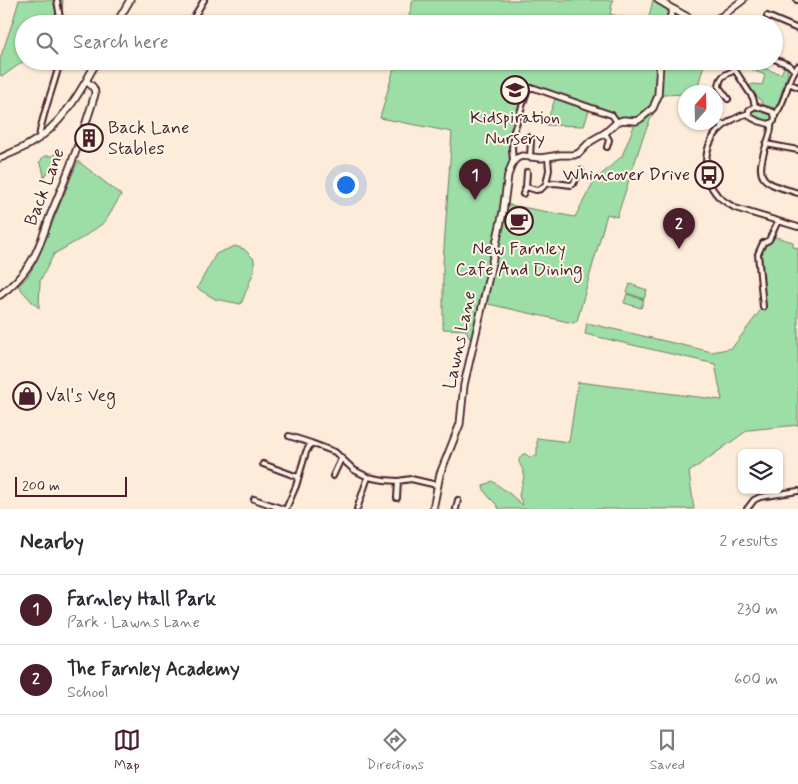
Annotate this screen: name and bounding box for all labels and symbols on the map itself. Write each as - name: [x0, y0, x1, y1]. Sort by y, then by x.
- school or university icon: Kidspiration Nursery: [500, 75, 530, 105]
- north arrow: [678, 85, 723, 130]
- place label: Kidspiration Nursery: [470, 106, 560, 151]
- place label: Back Lane Stables: [108, 116, 189, 161]
- building icon: Back Lane Stables: [74, 123, 104, 153]
- street label: Back Lane: [19, 145, 71, 229]
- pin: 1: [459, 159, 491, 200]
- bus stop icon: Whincover Drive: [694, 160, 724, 190]
- place label: Whincover Drive: [563, 163, 690, 187]
- your location: [333, 172, 359, 198]
- cafe icon: New Farnley Cafe And Dining: [504, 206, 534, 236]
- pin: 2: [663, 208, 695, 249]
- place label: New Farnley Cafe And Dining: [456, 237, 582, 283]
- street label: Lawns Lane: [438, 289, 482, 391]
- shop icon: Val's Veg: [12, 381, 42, 411]
- place label: Val's Veg: [46, 384, 116, 409]
- scale bar: [15, 474, 128, 497]

